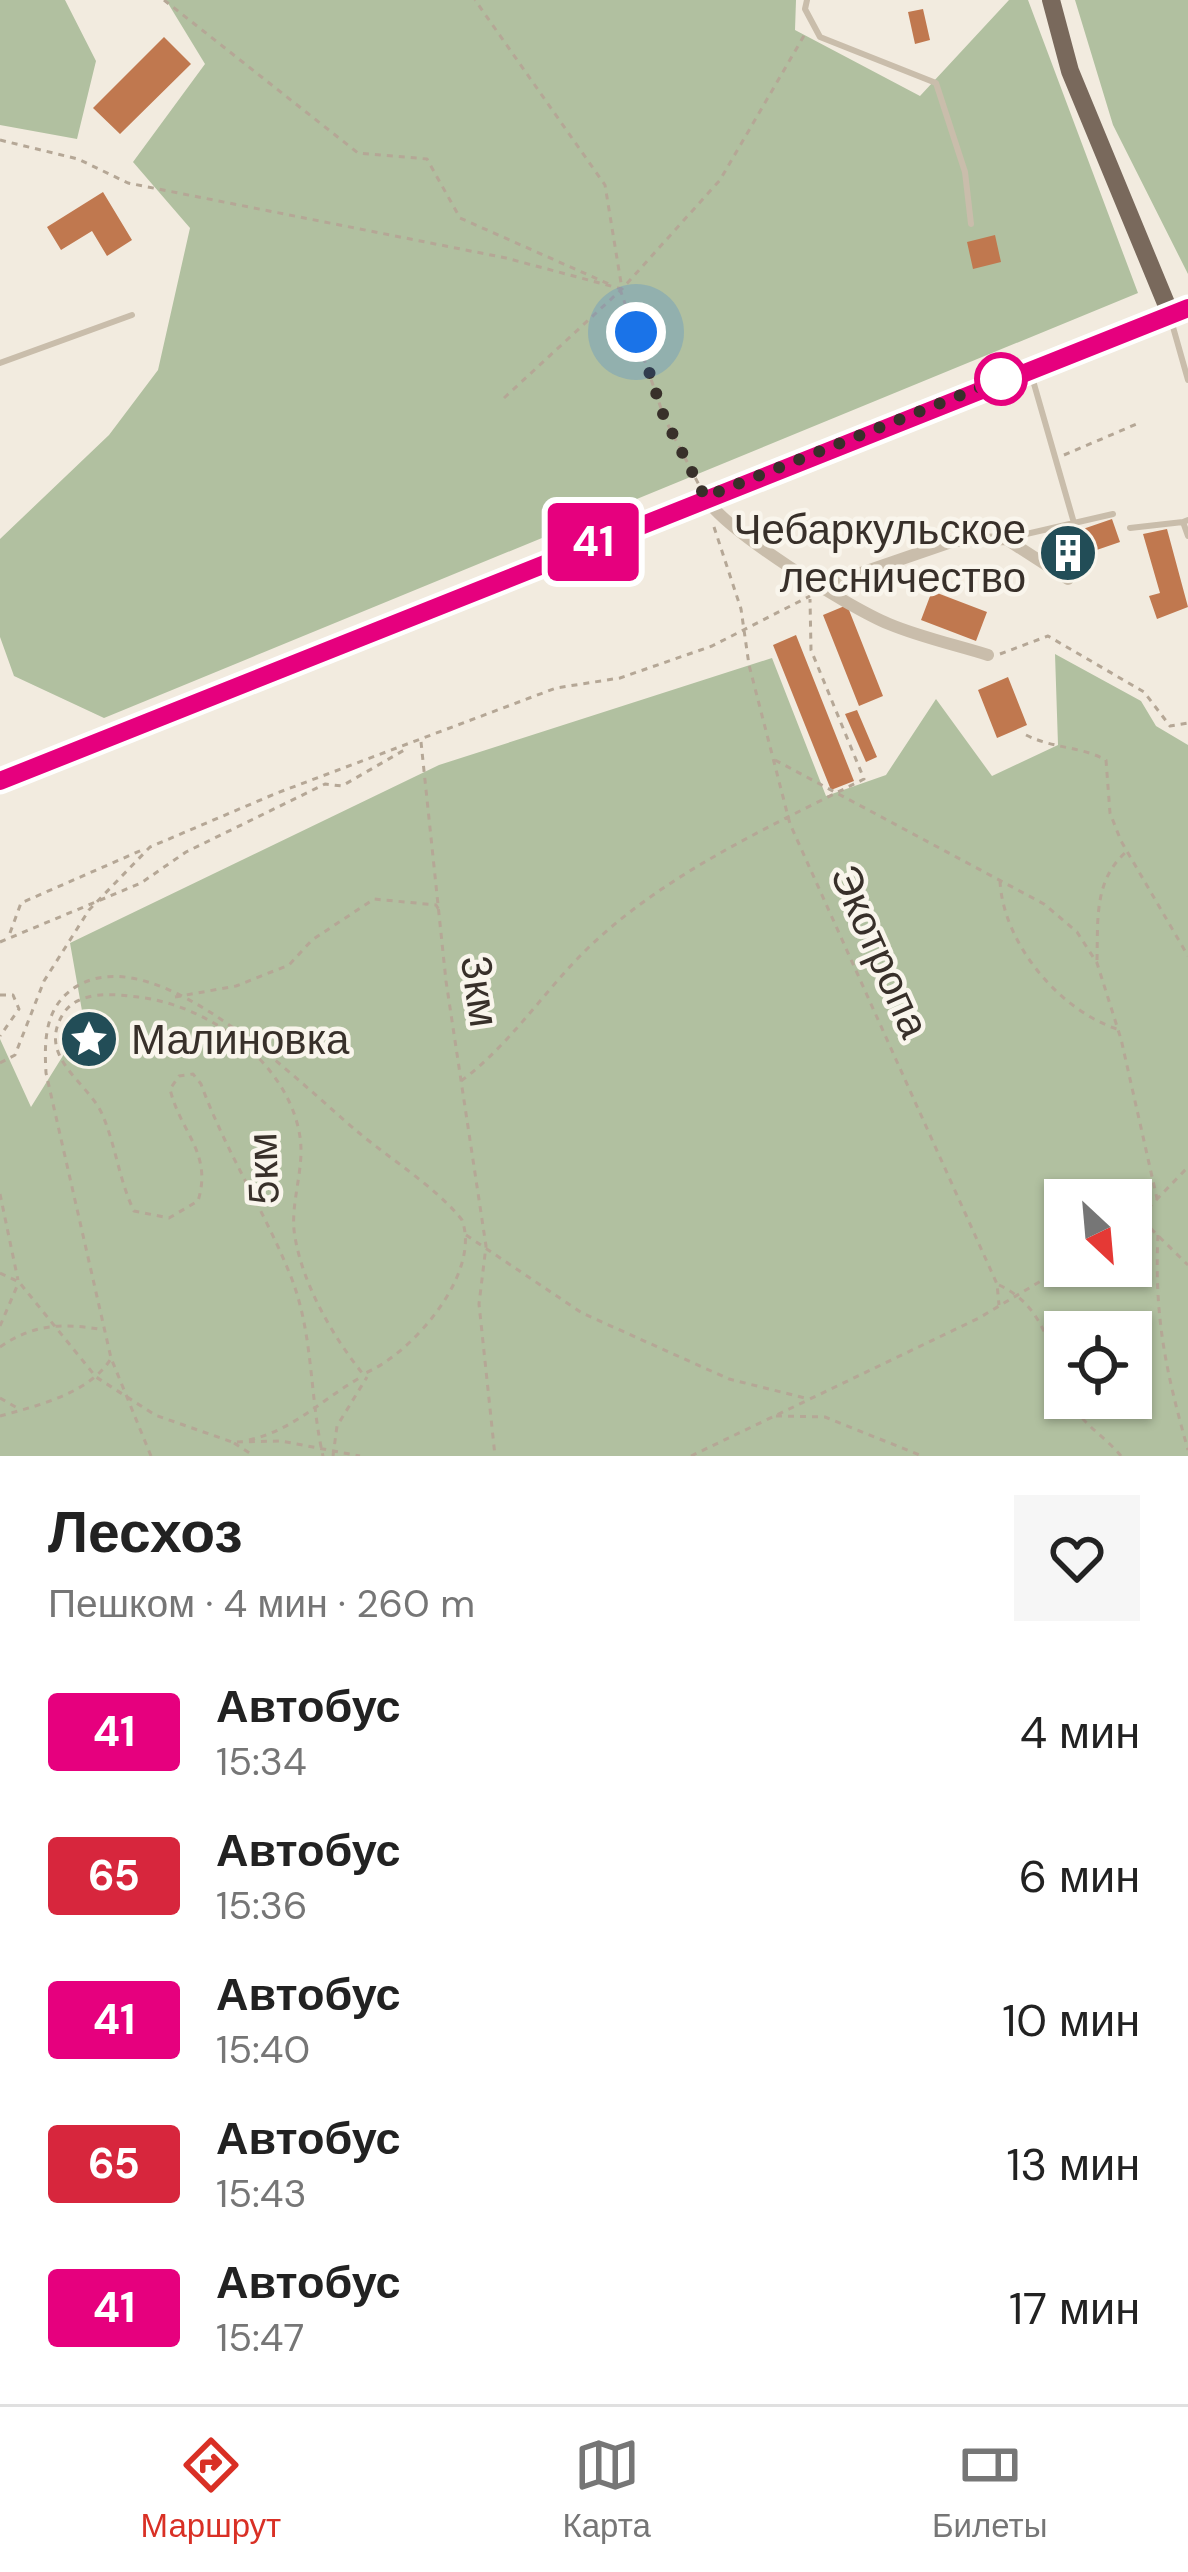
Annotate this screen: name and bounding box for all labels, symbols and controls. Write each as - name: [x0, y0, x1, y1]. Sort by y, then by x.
- your location: [606, 302, 666, 362]
- unlabelled marker: [976, 354, 1026, 404]
- place label: Чебаркульское лесничество: [733, 502, 1026, 605]
- line badge: 41: [539, 503, 647, 581]
- text: 41: [572, 514, 614, 569]
- building icon: Чебаркульское лесничество: [1037, 522, 1099, 584]
- street label: Экотропа: [818, 856, 943, 1047]
- street label: 3км: [448, 951, 512, 1031]
- place icon: Малиновка: [58, 1008, 120, 1070]
- place label: Малиновка: [131, 1012, 350, 1067]
- street label: 5км: [234, 1132, 292, 1206]
- north arrow: [1044, 1179, 1152, 1287]
- map controls: [1044, 1179, 1152, 1419]
- button: locate: [1044, 1311, 1152, 1419]
- text: Лесхоз: [48, 1495, 243, 1570]
- button: heart: [1014, 1495, 1140, 1621]
- text: Пешком · 4 мин · 260 m: [48, 1578, 475, 1629]
- text: Автобус: [216, 1677, 401, 1736]
- text: 4 мин: [1020, 1703, 1140, 1762]
- text: 41: [93, 1704, 135, 1759]
- text: 15:34: [216, 1736, 307, 1787]
- text: Автобус: [216, 1821, 401, 1880]
- text: 6 мин: [1019, 1847, 1140, 1906]
- text: 65: [88, 1848, 140, 1903]
- text: 15:36: [216, 1880, 307, 1931]
- text: Автобус: [216, 1965, 401, 2024]
- text: 10 мин: [1002, 1991, 1140, 2050]
- text: 41: [93, 1992, 135, 2047]
- text: 15:40: [216, 2024, 310, 2075]
- text: Автобус: [216, 2109, 401, 2168]
- text: 13 мин: [1006, 2135, 1140, 2194]
- text: 65: [88, 2136, 140, 2191]
- text: 15:43: [216, 2168, 307, 2219]
- text: Автобус: [216, 2253, 401, 2312]
- text: 17 мин: [1009, 2279, 1140, 2338]
- text: 41: [93, 2280, 135, 2335]
- text: 15:47: [216, 2312, 304, 2363]
- tab: Маршрут: [141, 2432, 281, 2547]
- tab: Карта: [562, 2432, 651, 2547]
- tab: Билеты: [932, 2432, 1047, 2547]

